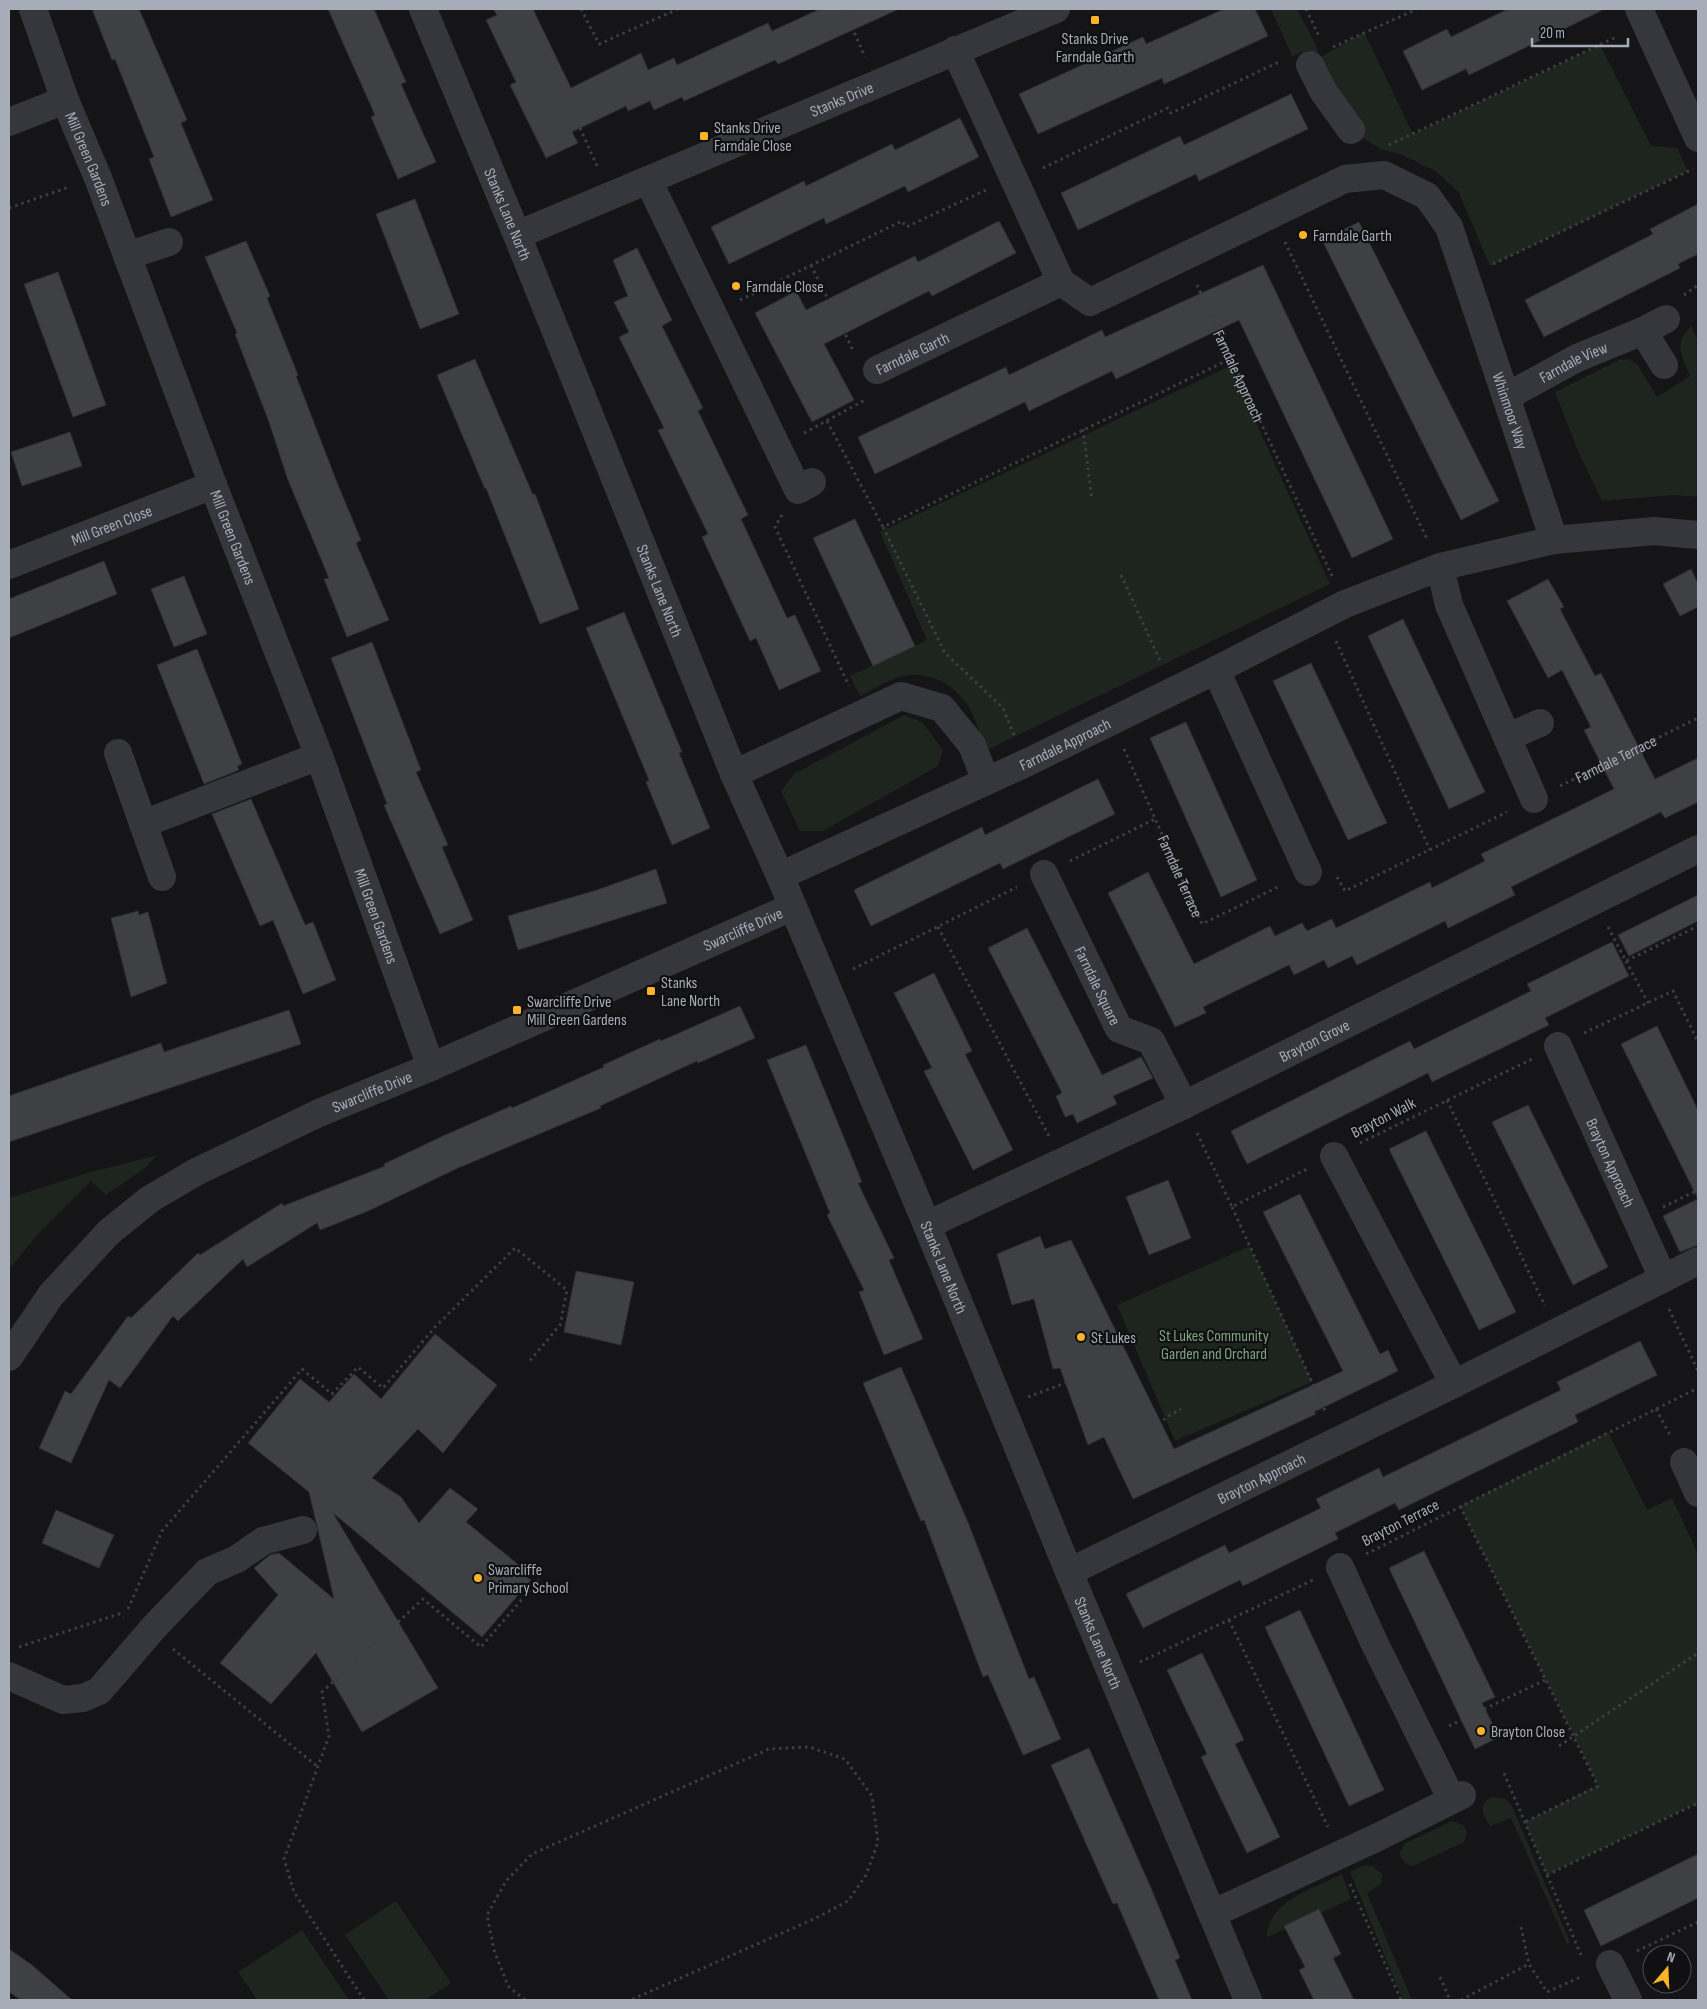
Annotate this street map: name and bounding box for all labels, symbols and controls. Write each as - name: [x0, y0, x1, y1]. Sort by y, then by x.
- marker: Stanks Drive Farndale Garth: [1089, 14, 1101, 26]
- scale bar: [1532, 15, 1628, 47]
- text: 20 m: [1540, 24, 1565, 43]
- place label: Stanks Drive Farndale Garth: [1056, 30, 1134, 67]
- street label: Stanks Drive: [808, 79, 877, 122]
- street label: Mill Green Gardens: [60, 109, 116, 209]
- place label: Stanks Drive Farndale Close: [714, 119, 792, 156]
- marker: Stanks Drive Farndale Close: [698, 130, 710, 142]
- street label: Stanks Lane North: [479, 166, 534, 264]
- place label: Farndale Garth: [1313, 227, 1392, 246]
- marker: Farndale Garth: [1297, 229, 1309, 241]
- place label: Farndale Close: [746, 278, 824, 297]
- marker: Farndale Close: [730, 280, 742, 292]
- street label: Farndale Approach: [1208, 327, 1267, 425]
- street label: Farndale Garth: [873, 329, 953, 380]
- street label: Farndale View: [1536, 339, 1611, 388]
- street label: Whinmoor Way: [1487, 370, 1531, 452]
- street label: Mill Green Gardens: [205, 488, 259, 588]
- street label: Mill Green Close: [69, 502, 155, 551]
- street label: Stanks Lane North: [632, 542, 686, 640]
- street label: Farndale Approach: [1017, 715, 1114, 776]
- street label: Farndale Terrace: [1573, 732, 1660, 788]
- street label: Farndale Terrace: [1153, 833, 1206, 921]
- street label: Mill Green Gardens: [349, 866, 401, 967]
- street label: Swarcliffe Drive: [701, 904, 786, 956]
- street label: Farndale Square: [1070, 944, 1124, 1029]
- place label: Stanks Lane North: [661, 974, 720, 1011]
- marker: Stanks Lane North: [645, 985, 657, 997]
- place label: Swarcliffe Drive Mill Green Gardens: [527, 993, 627, 1030]
- marker: Swarcliffe Drive Mill Green Gardens: [511, 1004, 523, 1016]
- street label: Brayton Grove: [1277, 1016, 1353, 1067]
- street label: Swarcliffe Drive: [330, 1068, 415, 1118]
- street label: Brayton Walk: [1348, 1094, 1419, 1143]
- street label: Brayton Approach: [1581, 1116, 1638, 1211]
- street label: Stanks Lane North: [916, 1219, 970, 1317]
- park label: St Lukes Community Garden and Orchard: [1159, 1327, 1269, 1364]
- place label: St Lukes: [1091, 1329, 1136, 1348]
- marker: St Lukes: [1075, 1331, 1087, 1343]
- street label: Brayton Approach: [1215, 1450, 1309, 1509]
- street label: Brayton Terrace: [1359, 1496, 1443, 1551]
- place label: Swarcliffe Primary School: [488, 1561, 569, 1598]
- marker: Swarcliffe Primary School: [472, 1572, 484, 1584]
- street label: Stanks Lane North: [1069, 1594, 1125, 1692]
- place label: Brayton Close: [1491, 1723, 1565, 1742]
- marker: Brayton Close: [1475, 1725, 1487, 1737]
- north arrow: [1642, 1944, 1692, 1994]
- text: N: [1665, 1948, 1677, 1966]

